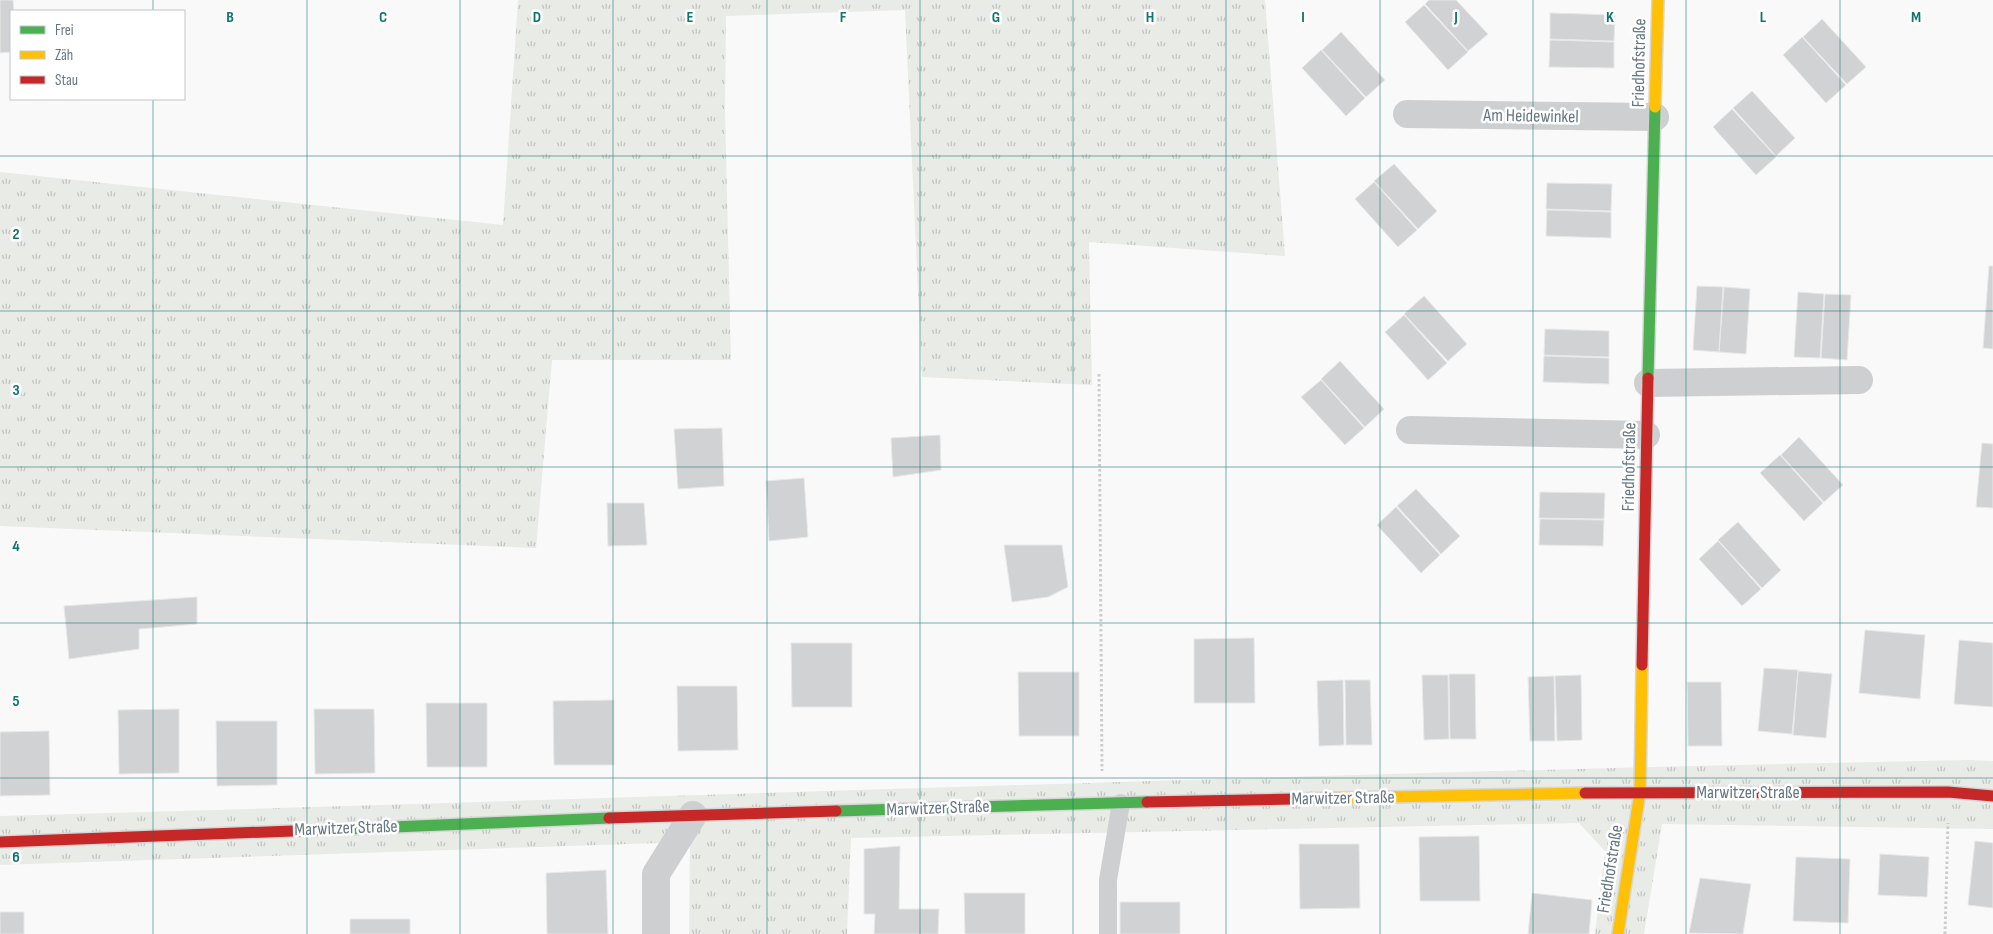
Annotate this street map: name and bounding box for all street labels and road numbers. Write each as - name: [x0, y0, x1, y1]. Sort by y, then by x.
- street label: Friedhofstraße: [1628, 18, 1650, 108]
- street label: Am Heidewinkel: [1482, 105, 1579, 127]
- street label: Friedhofstraße: [1618, 422, 1640, 512]
- street label: Marwitzer Straße: [1696, 782, 1800, 803]
- street label: Marwitzer Straße: [1291, 787, 1395, 809]
- street label: Marwitzer Straße: [886, 796, 990, 820]
- street label: Marwitzer Straße: [294, 816, 398, 840]
- street label: Friedhofstraße: [1593, 823, 1627, 915]

